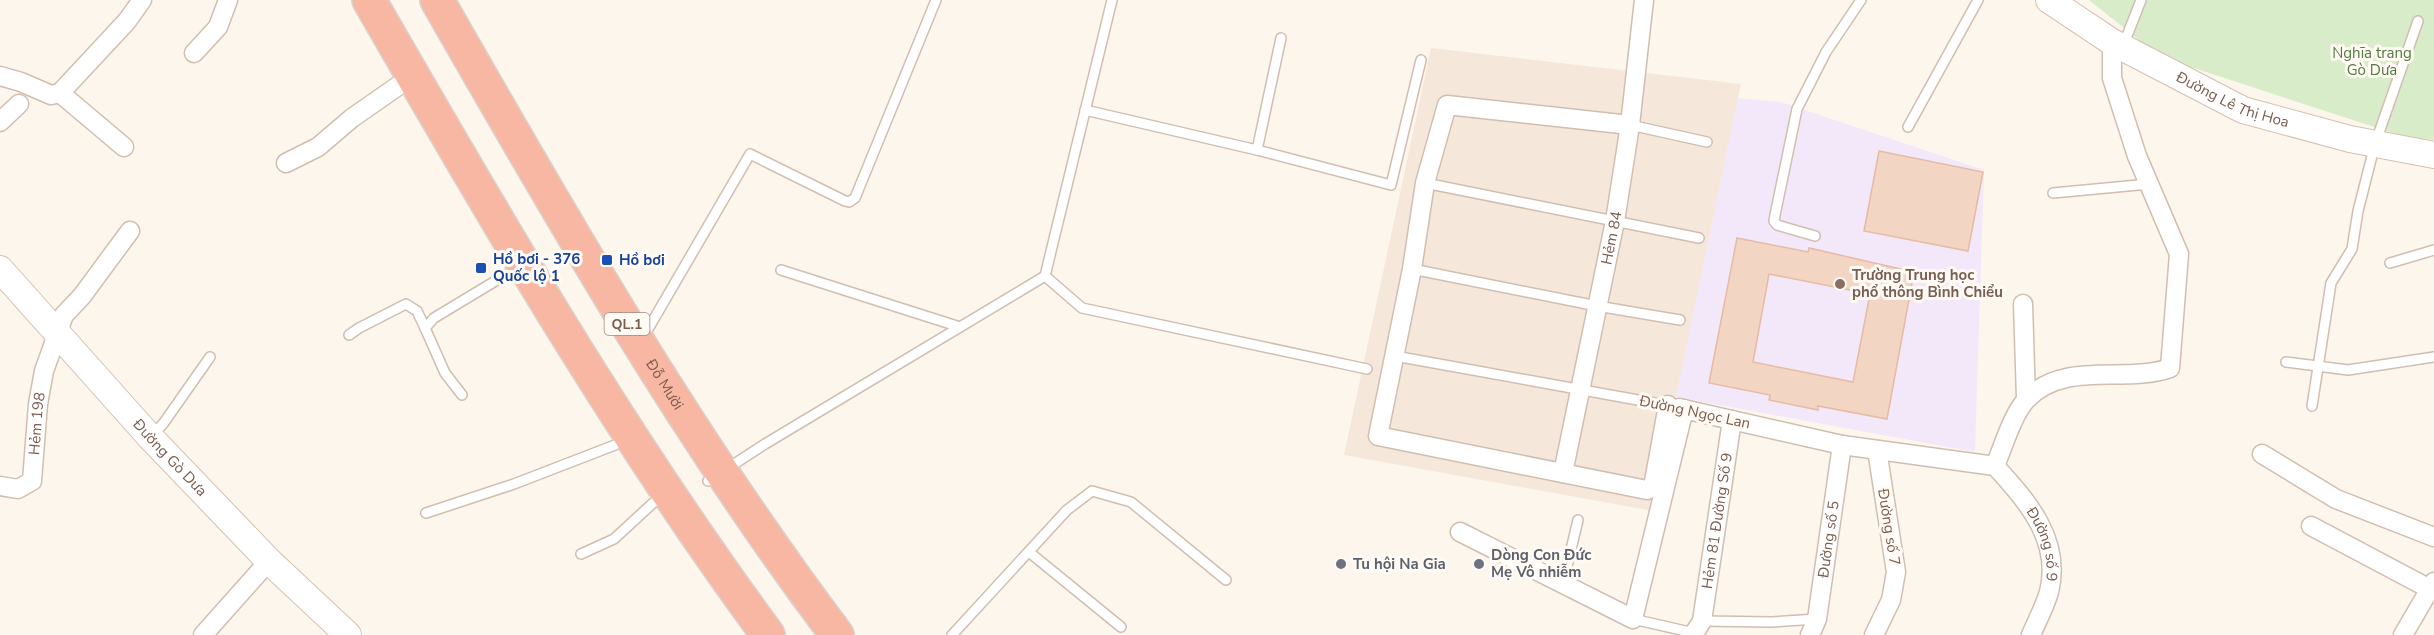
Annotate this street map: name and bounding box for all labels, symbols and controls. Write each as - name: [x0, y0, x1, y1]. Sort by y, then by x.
- park label: Nghĩa trang Gò Dưa: [2332, 43, 2412, 80]
- street label: Đường Lê Thị Hoa: [2172, 67, 2291, 132]
- street label: Hẻm 84: [1596, 210, 1626, 266]
- place label: Hồ bơi - 376 Quốc lộ 1: [493, 249, 580, 286]
- place label: Hồ bơi: [619, 250, 665, 270]
- marker: Hồ bơi: [600, 253, 614, 267]
- marker: Hồ bơi - 376 Quốc lộ 1: [474, 261, 488, 275]
- place label: Trường Trung học phổ thông Bình Chiểu: [1852, 265, 2003, 302]
- marker: Trường Trung học phổ thông Bình Chiểu: [1833, 277, 1847, 291]
- road number: QL.1: [604, 313, 650, 335]
- street label: Đỗ Mười: [641, 355, 688, 414]
- street label: Hẻm 198: [24, 390, 50, 456]
- street label: Đường Ngọc Lan: [1637, 390, 1752, 433]
- street label: Đường Gò Dưa: [128, 414, 212, 501]
- street label: Hẻm 81 Đường Số 9: [1697, 451, 1737, 590]
- street label: Đường số 7: [1873, 486, 1905, 567]
- street label: Đường số 5: [1813, 499, 1844, 580]
- street label: Đường số 9: [2021, 502, 2062, 582]
- place label: Dòng Con Đức Mẹ Vô nhiễm: [1491, 545, 1591, 582]
- place label: Tu hội Na Gia: [1353, 554, 1446, 574]
- marker: Tu hội Na Gia: [1334, 557, 1348, 571]
- marker: Dòng Con Đức Mẹ Vô nhiễm: [1472, 557, 1486, 571]

